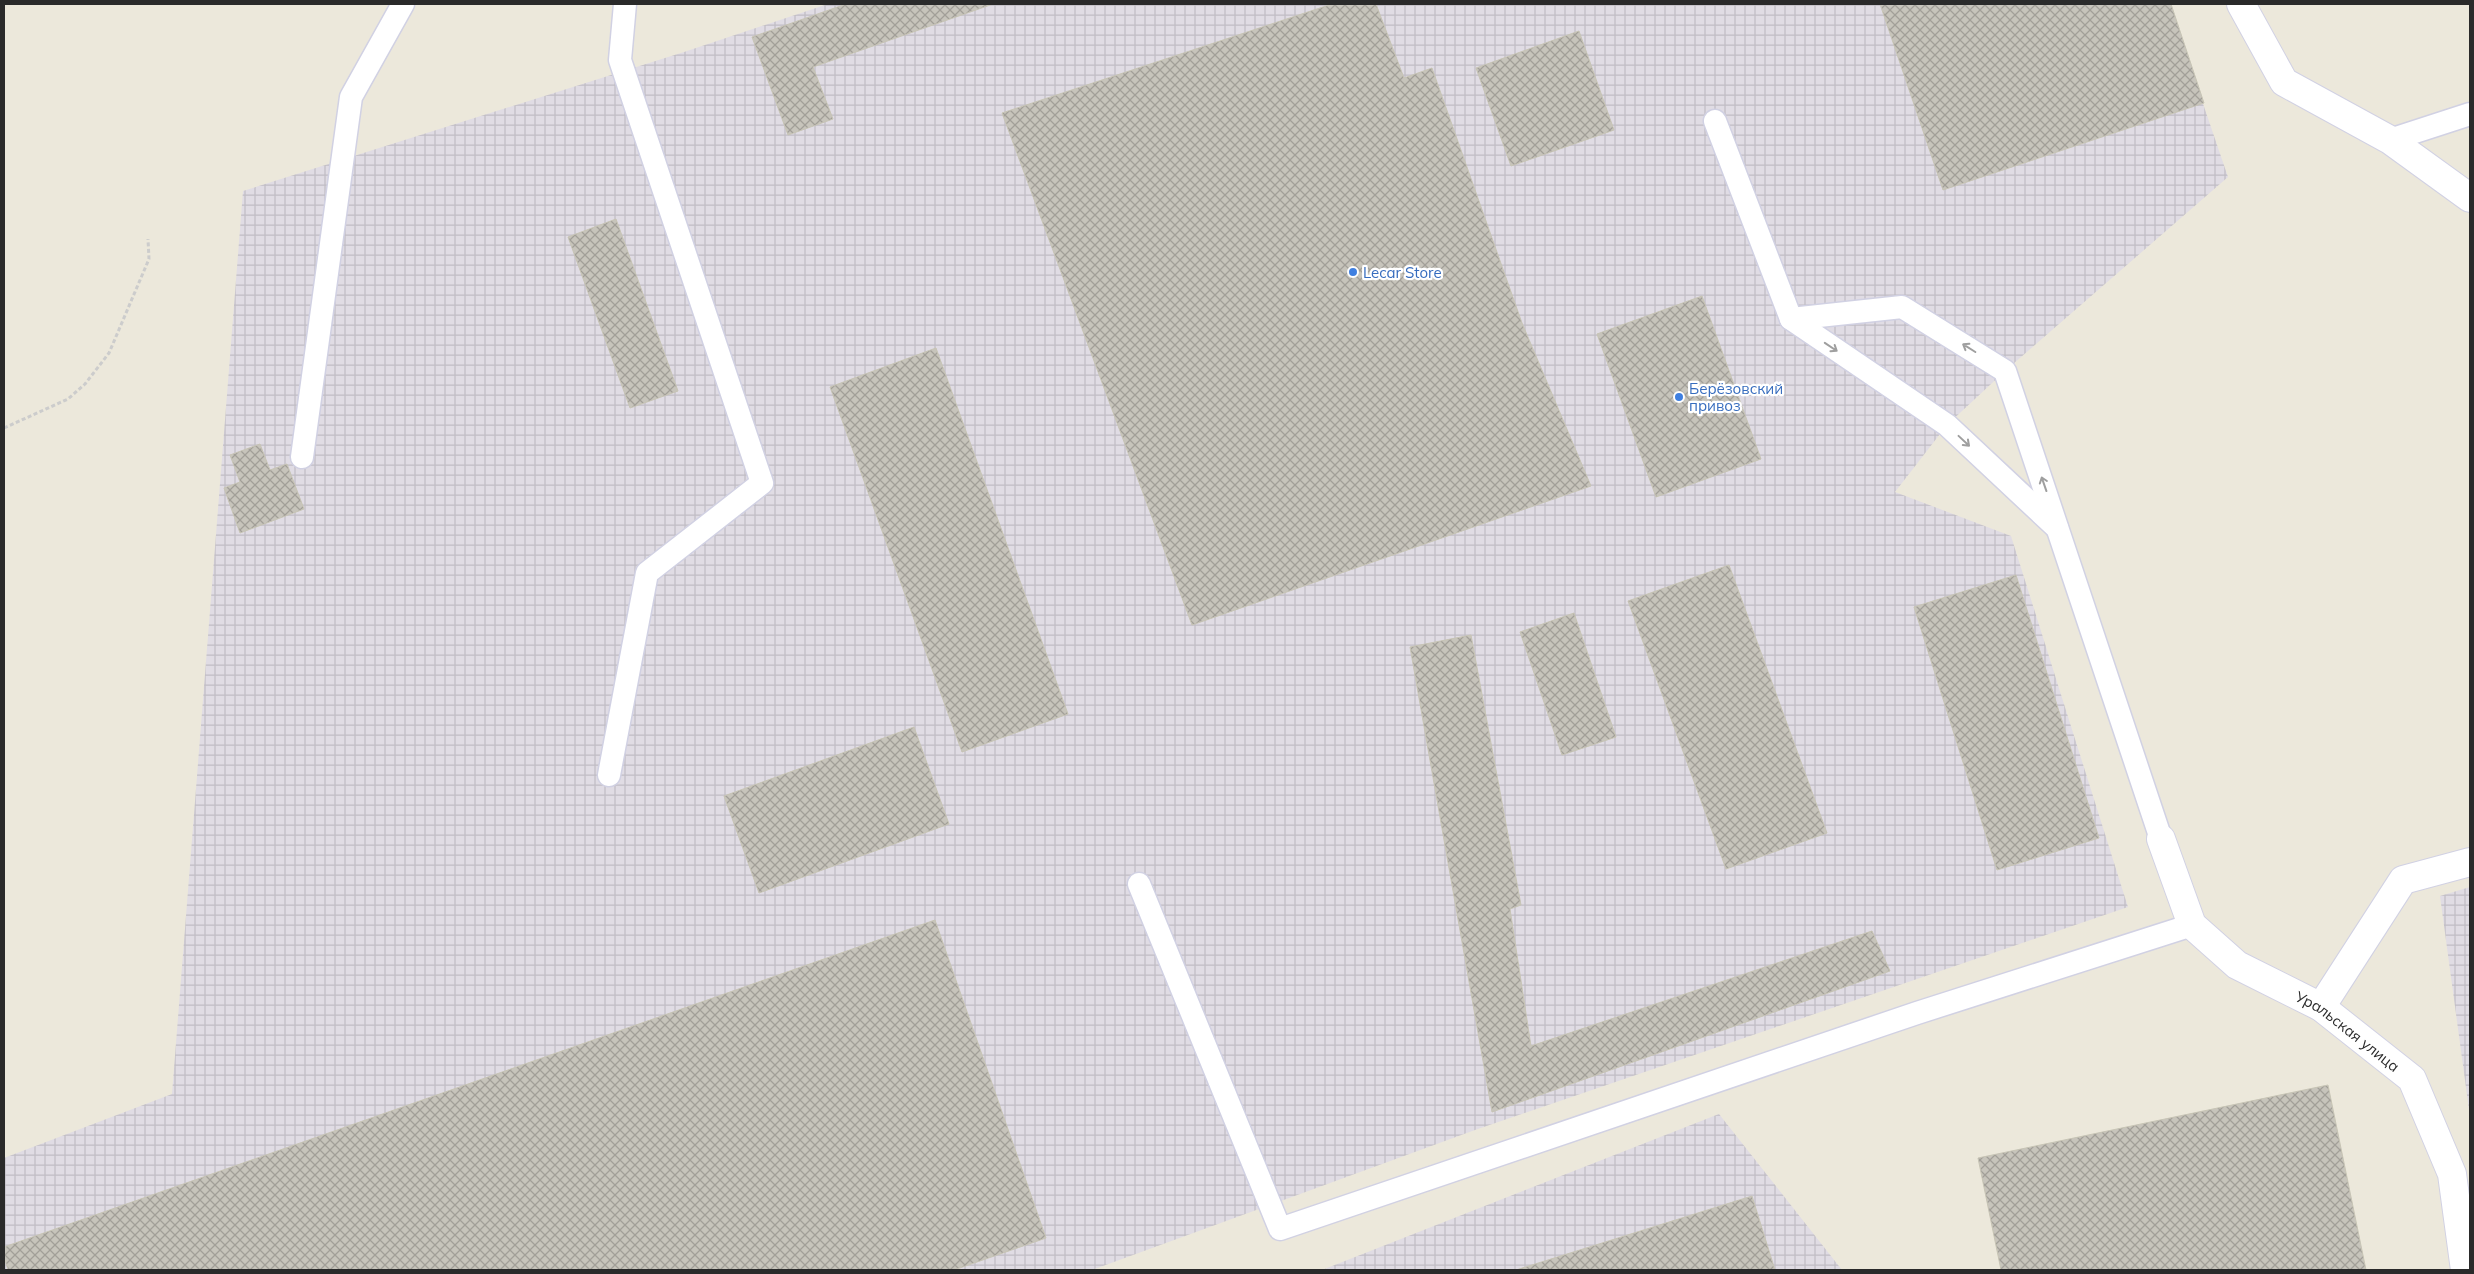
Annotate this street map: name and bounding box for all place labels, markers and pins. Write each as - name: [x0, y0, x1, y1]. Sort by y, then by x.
- place label: Lecar Store: [1363, 263, 1442, 282]
- marker: Lecar Store: [1347, 266, 1359, 278]
- place label: Берёзовский привоз: [1689, 379, 1783, 415]
- marker: Берёзовский привоз: [1673, 391, 1685, 403]

